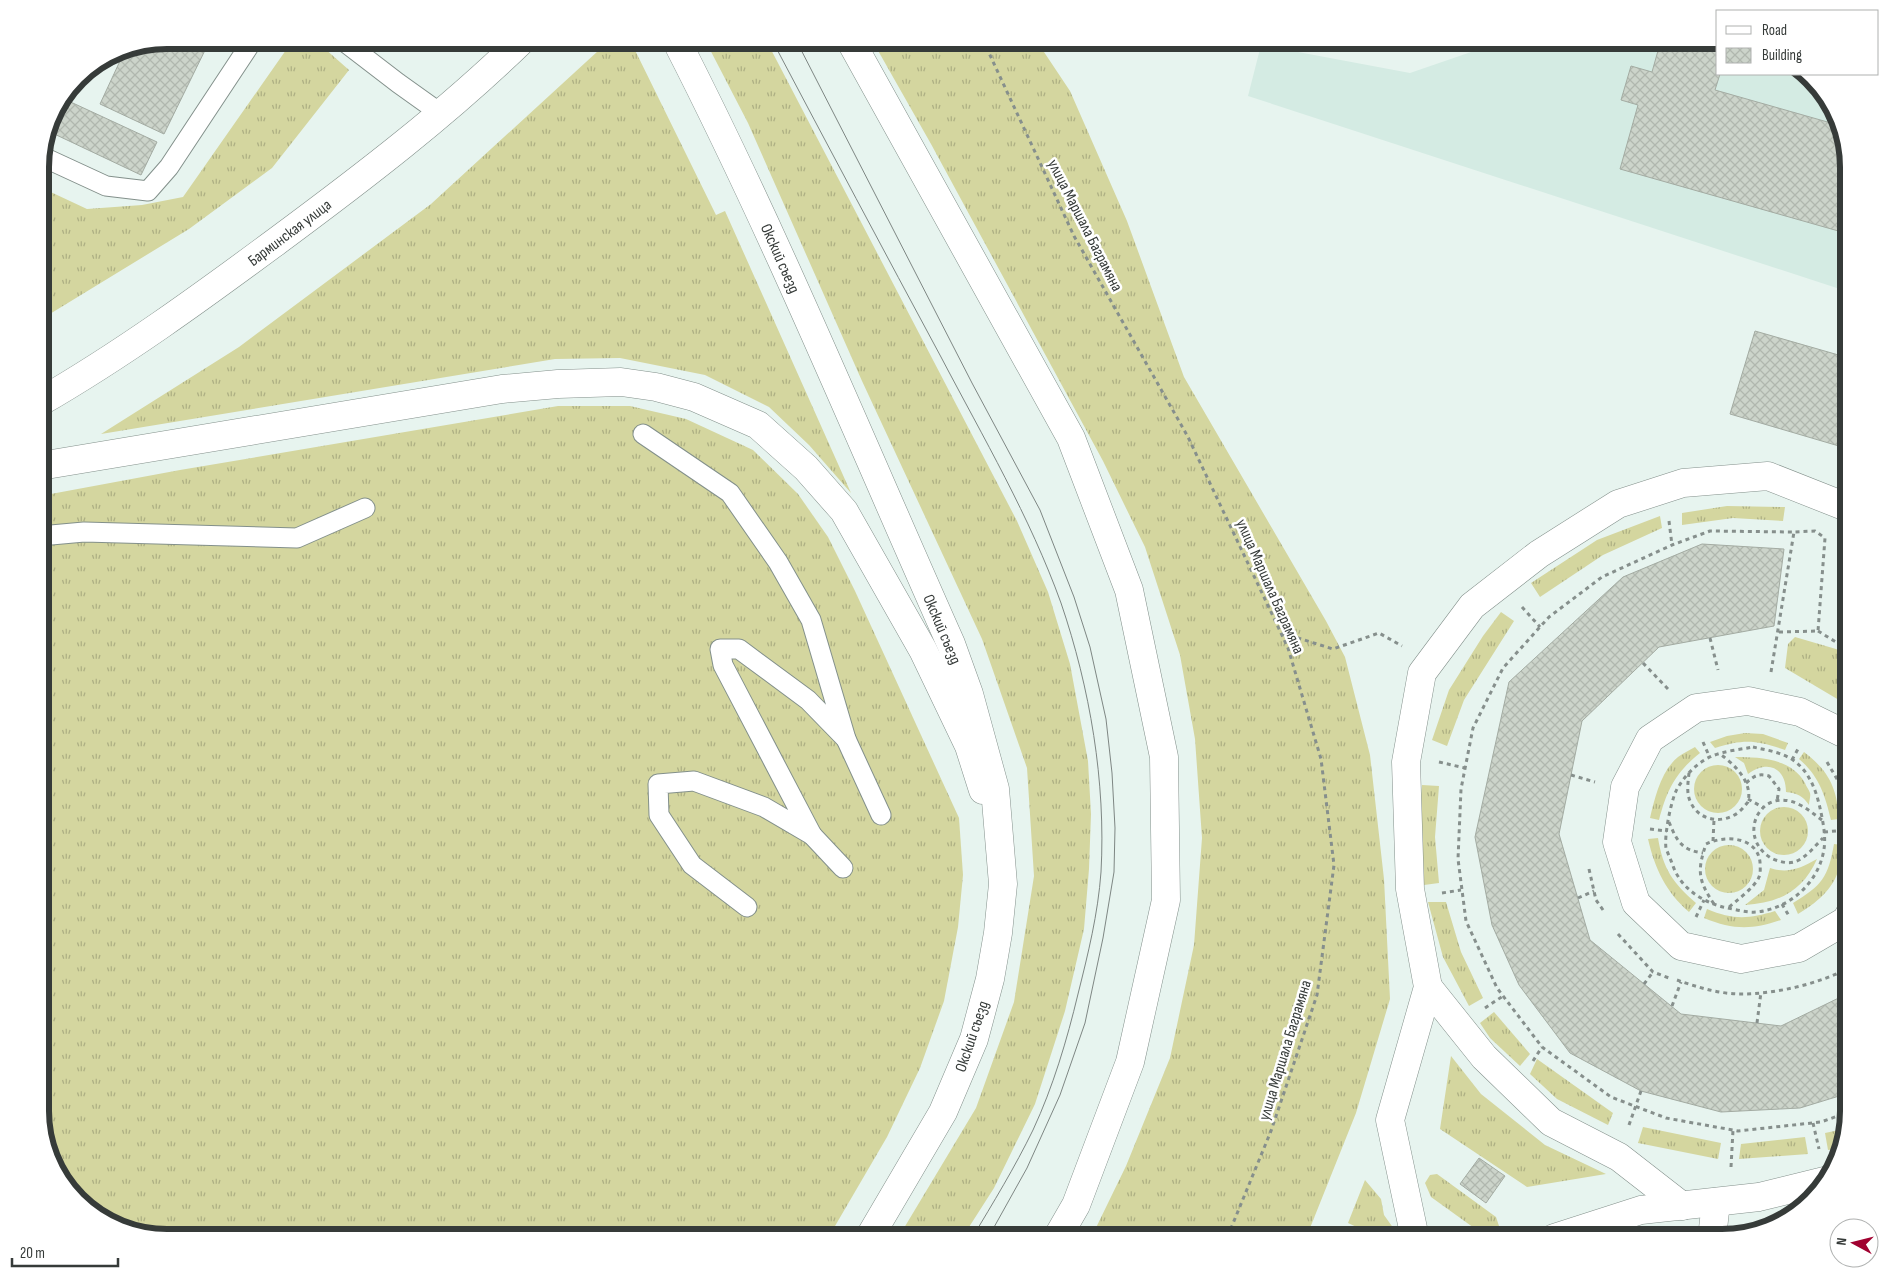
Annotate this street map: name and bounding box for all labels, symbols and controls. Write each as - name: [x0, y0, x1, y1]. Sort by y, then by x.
- legend: [1716, 10, 1879, 75]
- text: Road: [1762, 21, 1787, 40]
- text: Building: [1762, 46, 1802, 65]
- street label: улица Маршала Баграмяна: [1043, 157, 1126, 295]
- street label: Барминская улица: [244, 196, 335, 271]
- street label: Окский съезд: [756, 221, 803, 296]
- street label: улица Маршала Баграмяна: [1231, 516, 1308, 657]
- street label: Окский съезд: [918, 592, 965, 667]
- street label: улица Маршала Баграмяна: [1255, 978, 1316, 1123]
- street label: Окский съезд: [951, 998, 993, 1075]
- north arrow: [1829, 1218, 1879, 1268]
- scale bar: [12, 1236, 119, 1268]
- text: N: [1833, 1237, 1850, 1246]
- text: 20 m: [20, 1244, 45, 1263]

